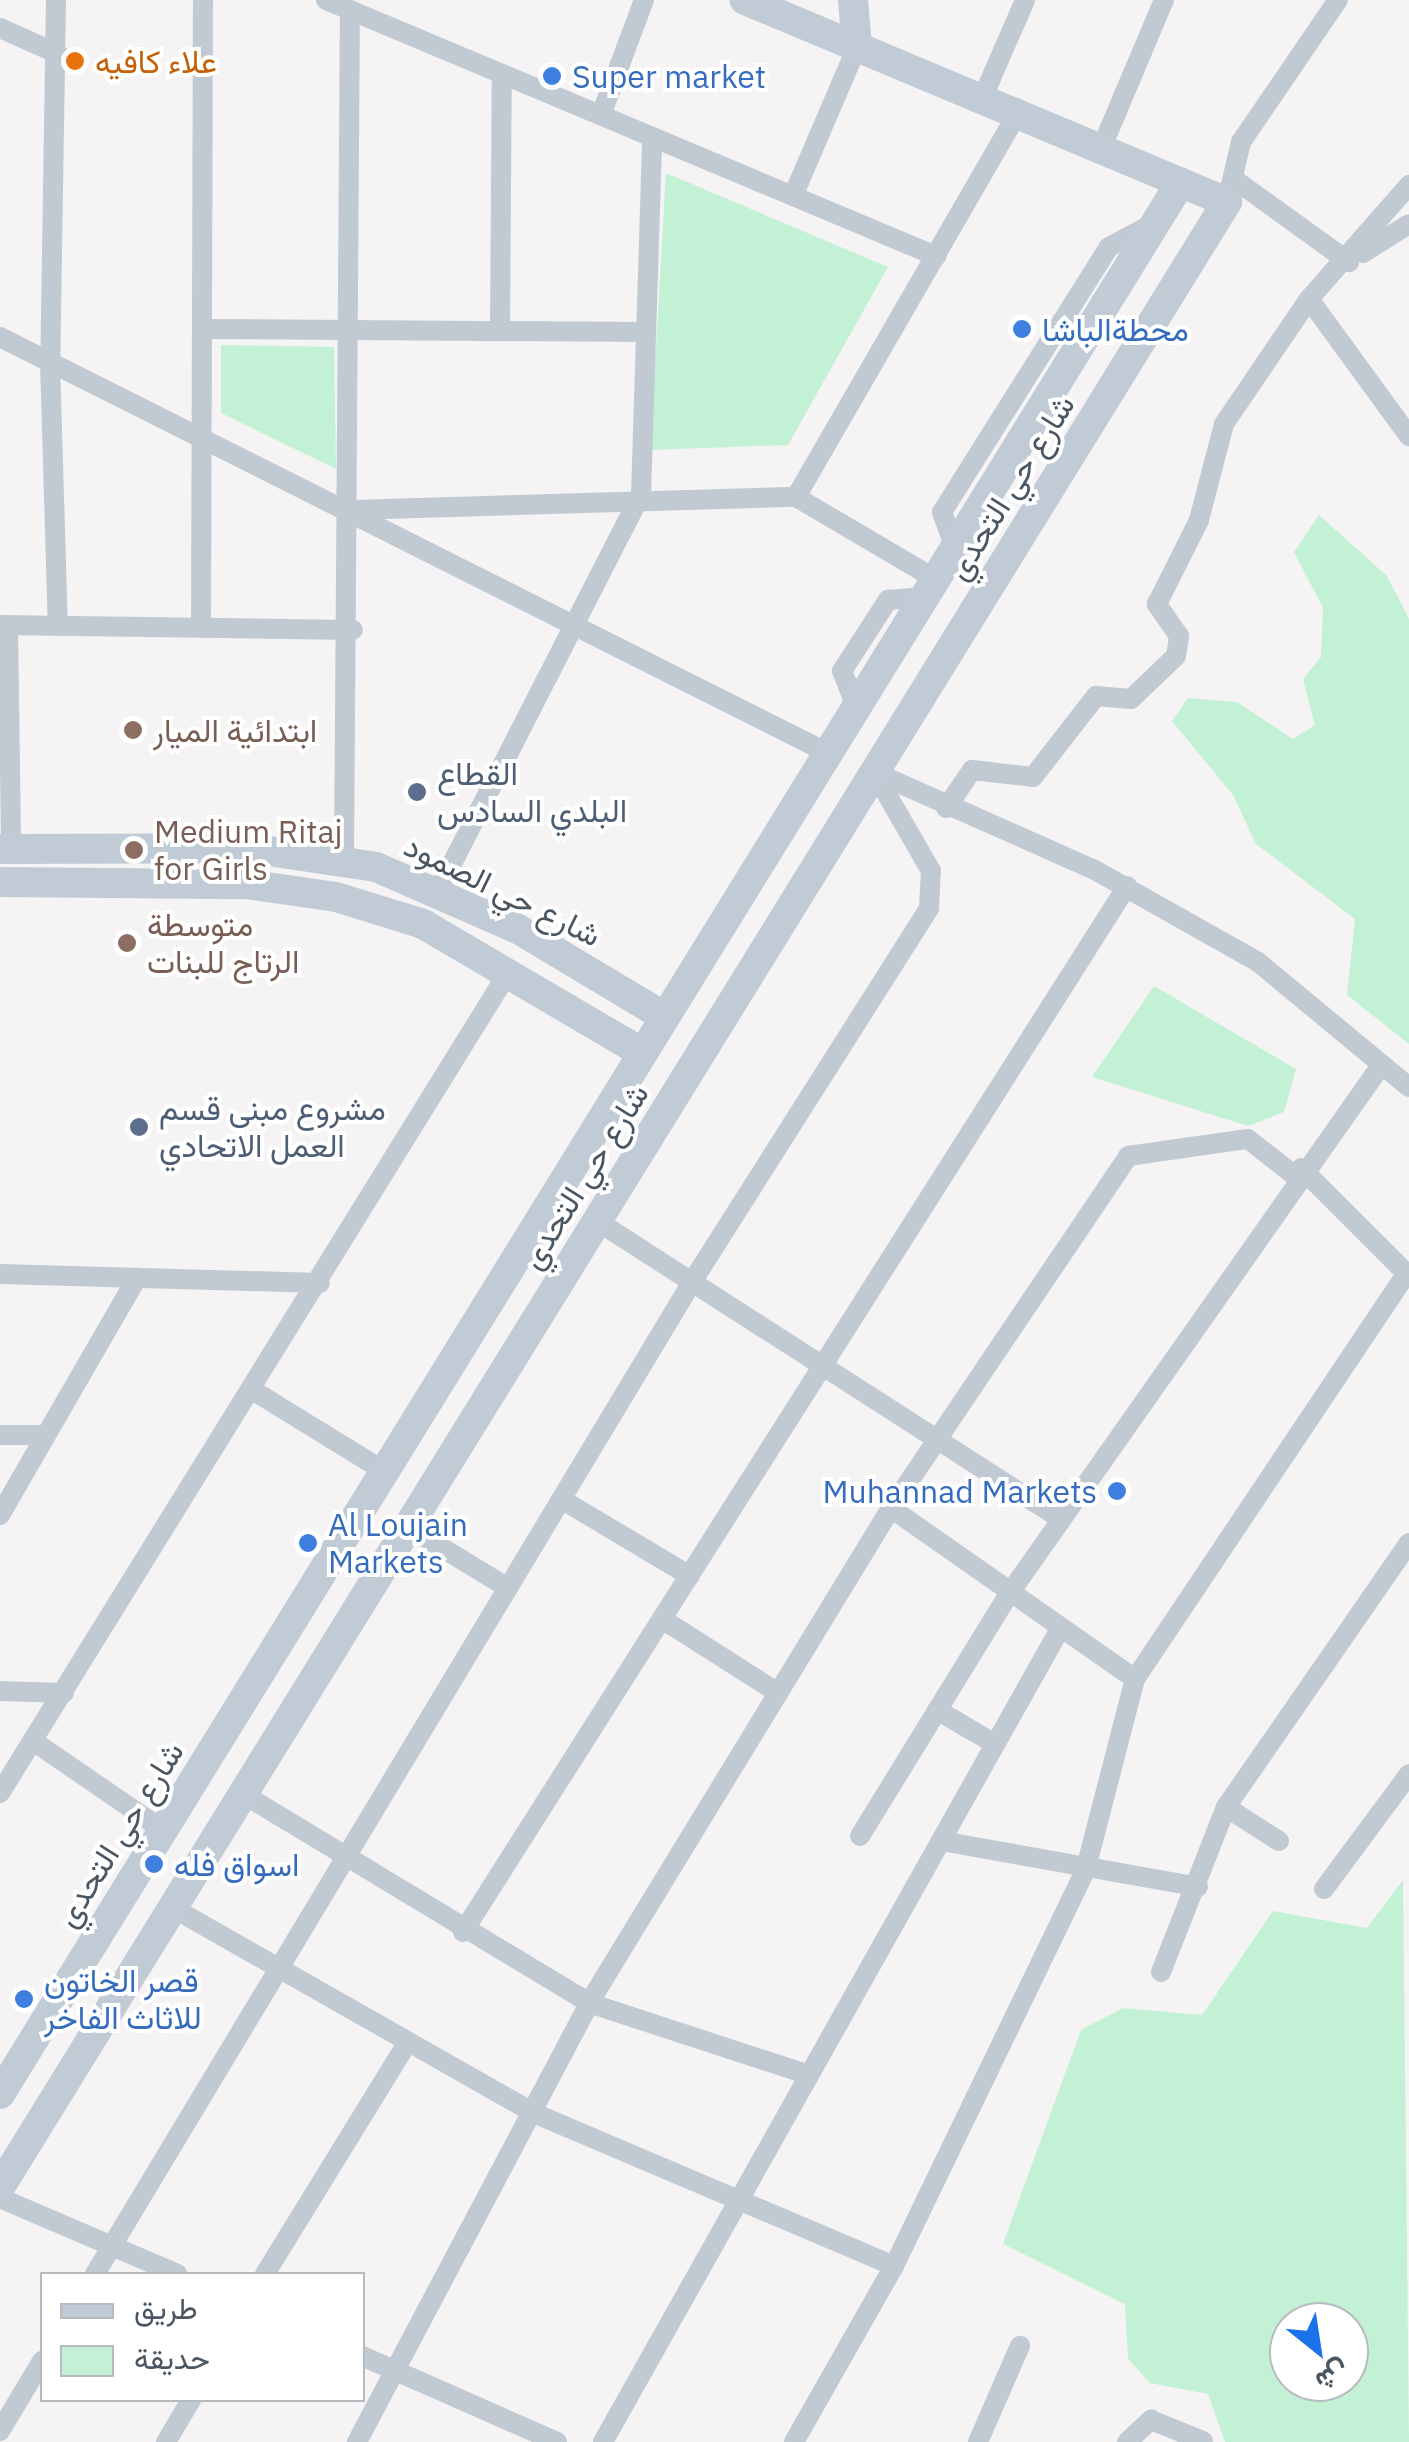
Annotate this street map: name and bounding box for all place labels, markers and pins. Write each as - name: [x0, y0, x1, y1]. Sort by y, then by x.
- place label: علاء كافيه: [95, 42, 217, 80]
- marker: علاء كافيه: [64, 50, 86, 72]
- place label: Super market: [572, 57, 766, 95]
- marker: Super market: [541, 65, 563, 87]
- place label: محطةالباشا: [1042, 310, 1189, 348]
- marker: محطةالباشا: [1011, 318, 1033, 340]
- place label: ابتدائية الميار: [153, 711, 317, 749]
- marker: ابتدائية الميار: [122, 719, 144, 741]
- place label: القطاع البلدي السادس: [437, 755, 627, 830]
- marker: القطاع البلدي السادس: [406, 781, 428, 803]
- place label: Medium Ritaj for Girls: [154, 813, 343, 888]
- marker: Medium Ritaj for Girls: [123, 839, 145, 861]
- place label: متوسطة الرتاج للبنات: [147, 906, 299, 981]
- marker: متوسطة الرتاج للبنات: [116, 932, 138, 954]
- place label: مشروع مبنى قسم العمل الاتحادي: [159, 1090, 386, 1165]
- marker: مشروع مبنى قسم العمل الاتحادي: [128, 1116, 150, 1138]
- place label: Muhannad Markets: [823, 1472, 1097, 1510]
- marker: Muhannad Markets: [1106, 1480, 1128, 1502]
- place label: Al Loujain Markets: [328, 1506, 468, 1581]
- marker: Al Loujain Markets: [297, 1532, 319, 1554]
- place label: اسواق فله: [174, 1845, 299, 1883]
- marker: اسواق فله: [143, 1853, 165, 1875]
- place label: قصر الخاتون للاثاث الفاخر: [44, 1962, 202, 2037]
- marker: قصر الخاتون للاثاث الفاخر: [13, 1988, 35, 2010]

